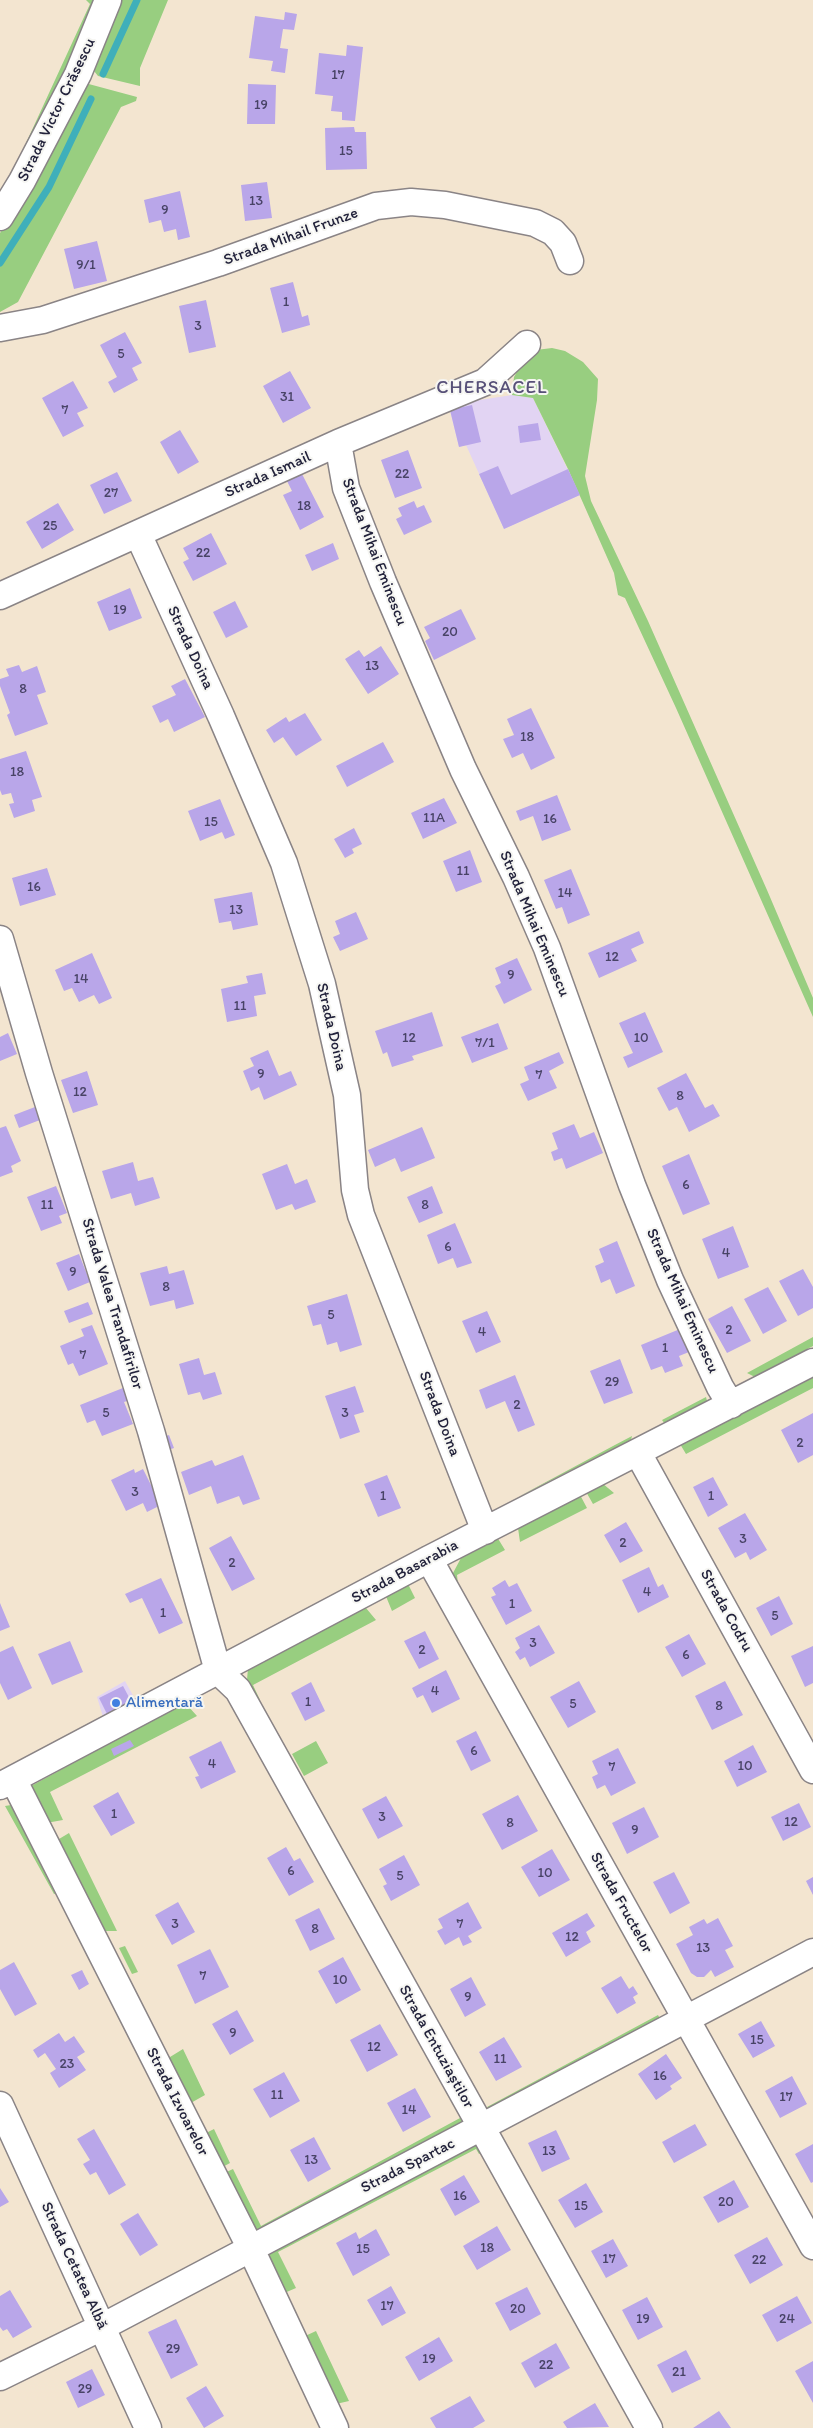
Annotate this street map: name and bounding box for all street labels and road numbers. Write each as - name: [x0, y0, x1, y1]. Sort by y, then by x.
- street label: Strada Victor Crăsescu: [14, 35, 100, 185]
- street label: Strada Mihail Frunze: [221, 204, 361, 270]
- street label: Strada Ismail: [222, 447, 314, 503]
- street label: Strada Mihai Eminescu: [337, 476, 411, 628]
- street label: Strada Doina: [162, 603, 218, 693]
- street label: Strada Mihai Eminescu: [495, 848, 573, 1000]
- street label: Strada Doina: [312, 981, 350, 1073]
- street label: Strada Valea Trandafirilor: [77, 1216, 147, 1392]
- street label: Strada Mihai Eminescu: [641, 1226, 723, 1376]
- street label: Strada Doina: [414, 1369, 464, 1459]
- street label: Strada Basarabia: [348, 1536, 462, 1608]
- street label: Strada Codru: [695, 1566, 757, 1656]
- street label: Strada Fructelor: [585, 1849, 657, 1957]
- street label: Strada Entuziaștilor: [394, 1982, 478, 2112]
- street label: Strada Izvoarelor: [141, 2045, 213, 2159]
- street label: Strada Spartac: [358, 2134, 458, 2198]
- street label: Strada Cetatea Albă: [36, 2199, 112, 2333]

